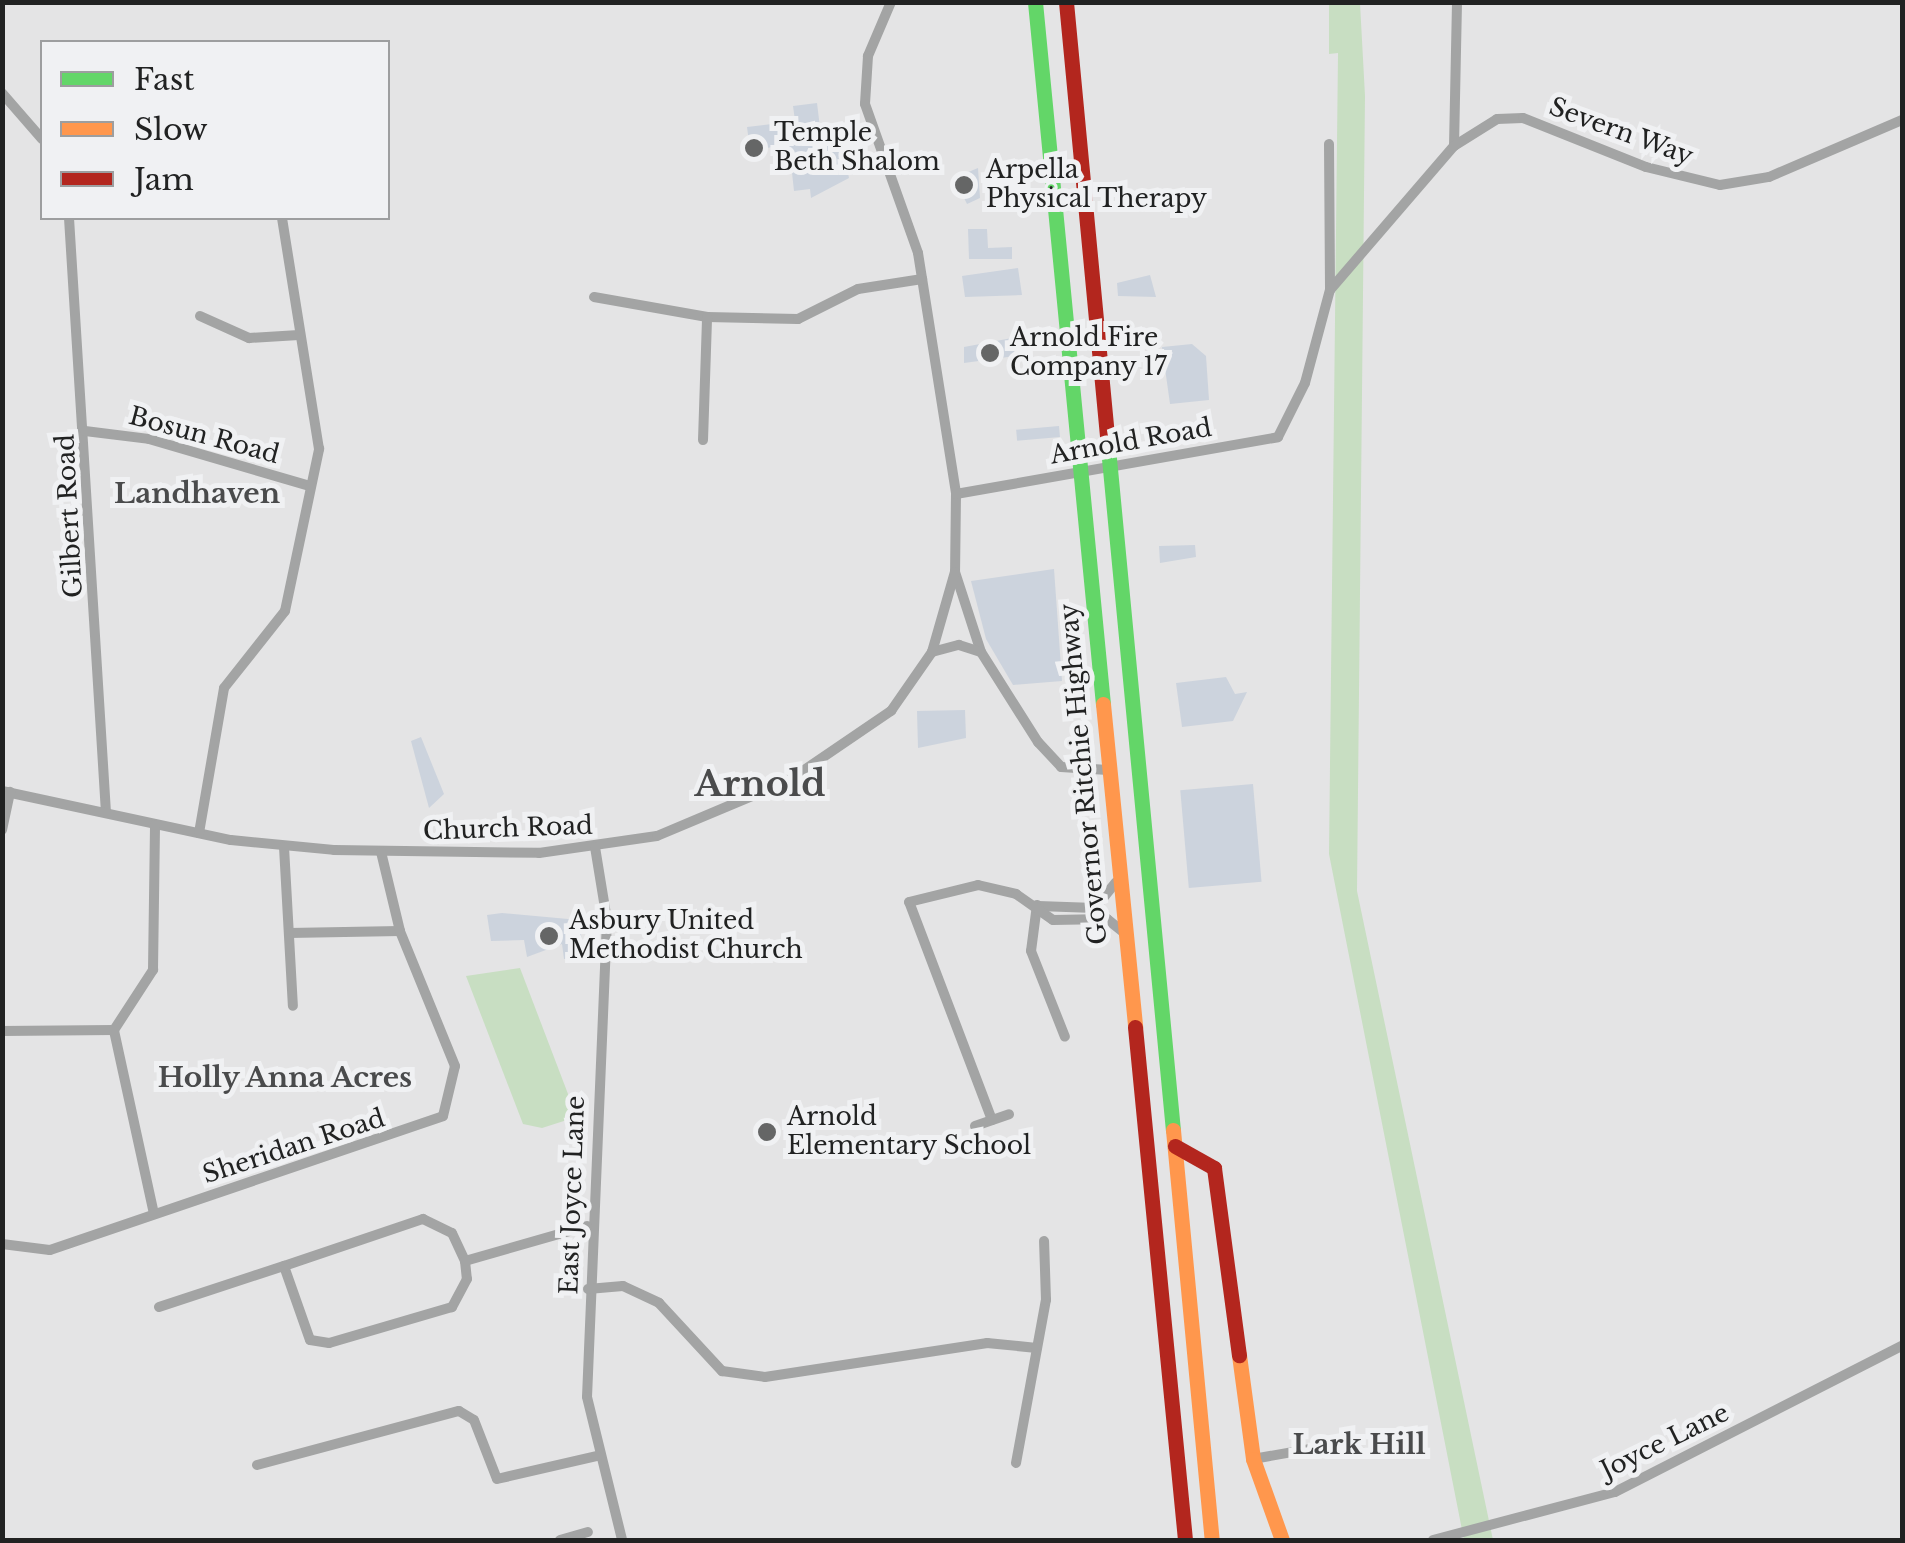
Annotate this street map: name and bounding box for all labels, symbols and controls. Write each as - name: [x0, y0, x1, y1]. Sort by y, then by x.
- legend: [40, 40, 390, 220]
- text: Fast: [134, 61, 195, 98]
- street label: Severn Way: [1544, 92, 1698, 172]
- text: Slow: [134, 111, 208, 148]
- place label: Temple Beth Shalom: [774, 119, 940, 178]
- marker: Temple Beth Shalom: [743, 137, 765, 159]
- place label: Arpella Physical Therapy: [986, 156, 1208, 215]
- text: Jam: [134, 161, 194, 198]
- marker: Arpella Physical Therapy: [951, 172, 977, 198]
- place label: Arnold Fire Company 17: [1010, 324, 1168, 383]
- marker: Arnold Fire Company 17: [979, 342, 1001, 364]
- street label: Bosun Road: [125, 402, 283, 470]
- street label: Arnold Road: [1048, 413, 1214, 471]
- street label: Gilbert Road: [51, 433, 89, 599]
- district label: Landhaven: [114, 477, 280, 511]
- street label: Governor Ritchie Highway: [1054, 602, 1114, 946]
- district label: Arnold: [694, 763, 826, 805]
- street label: Church Road: [423, 811, 593, 847]
- place label: Asbury United Methodist Church: [569, 907, 803, 966]
- marker: Asbury United Methodist Church: [538, 925, 560, 947]
- district label: Holly Anna Acres: [156, 1061, 414, 1095]
- street label: East Joyce Lane: [555, 1095, 591, 1295]
- street label: Sheridan Road: [199, 1103, 389, 1191]
- place label: Arnold Elementary School: [787, 1103, 1032, 1162]
- marker: Arnold Elementary School: [756, 1121, 778, 1143]
- street label: Joyce Lane: [1596, 1398, 1734, 1486]
- district label: Lark Hill: [1292, 1428, 1426, 1462]

